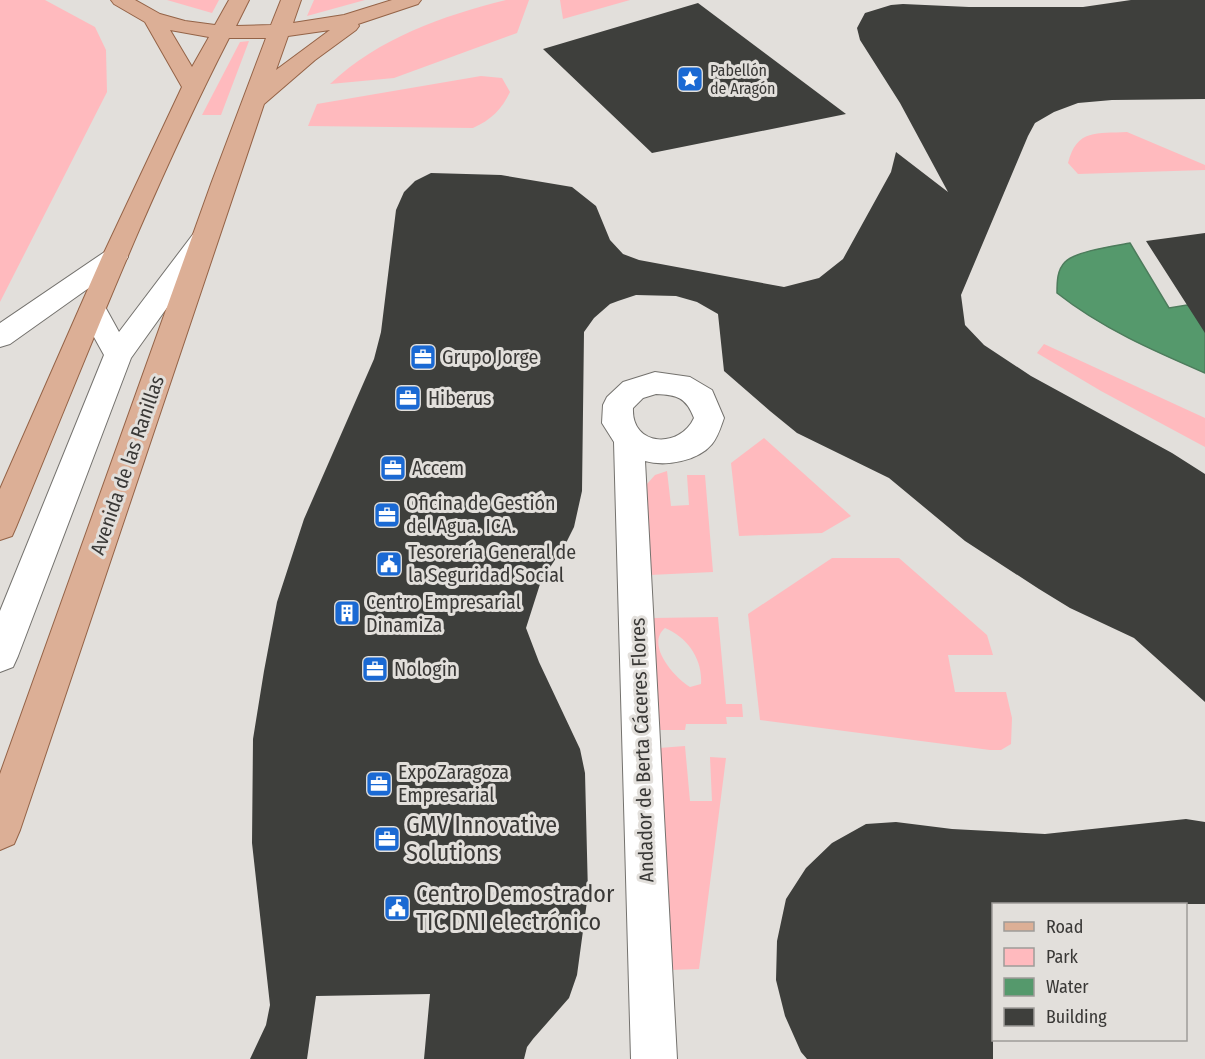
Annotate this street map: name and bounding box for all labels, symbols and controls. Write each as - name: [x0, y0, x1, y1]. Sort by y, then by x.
- place label: Pabellón de Aragón: [710, 61, 776, 98]
- place icon: Pabellón de Aragón: [675, 64, 705, 94]
- office icon: Grupo Jorge: [408, 342, 438, 372]
- place label: Grupo Jorge: [442, 345, 538, 369]
- street label: Avenida de las Ranillas: [85, 372, 169, 558]
- office icon: Hiberus: [393, 383, 423, 413]
- place label: Hiberus: [428, 386, 492, 410]
- office icon: Accem: [378, 453, 408, 483]
- place label: Accem: [412, 456, 464, 480]
- place label: Oficina de Gestión del Agua. ICA.: [406, 491, 555, 538]
- office icon: Oficina de Gestión del Agua. ICA.: [372, 500, 402, 530]
- place label: Tesorería General de la Seguridad Social: [408, 540, 576, 587]
- public building icon: Tesorería General de la Seguridad Social: [374, 549, 404, 579]
- place label: Centro Empresarial DinamiZa: [366, 590, 521, 637]
- building icon: Centro Empresarial DinamiZa: [332, 598, 362, 628]
- street label: Andador de Berta Cáceres Flores: [625, 617, 659, 883]
- office icon: Nologin: [360, 654, 390, 684]
- place label: Nologin: [394, 657, 457, 681]
- place label: ExpoZaragoza Empresarial: [398, 760, 509, 807]
- office icon: ExpoZaragoza Empresarial: [364, 769, 394, 799]
- place label: GMV Innovative Solutions: [406, 811, 557, 867]
- office icon: GMV Innovative Solutions: [372, 824, 402, 854]
- place label: Centro Demostrador TIC DNI electrónico: [416, 880, 615, 936]
- public building icon: Centro Demostrador TIC DNI electrónico: [382, 893, 412, 923]
- legend: [992, 903, 1187, 1041]
- text: Road: [1046, 916, 1083, 938]
- text: Park: [1046, 946, 1079, 968]
- text: Water: [1046, 976, 1089, 998]
- text: Building: [1046, 1006, 1107, 1028]

